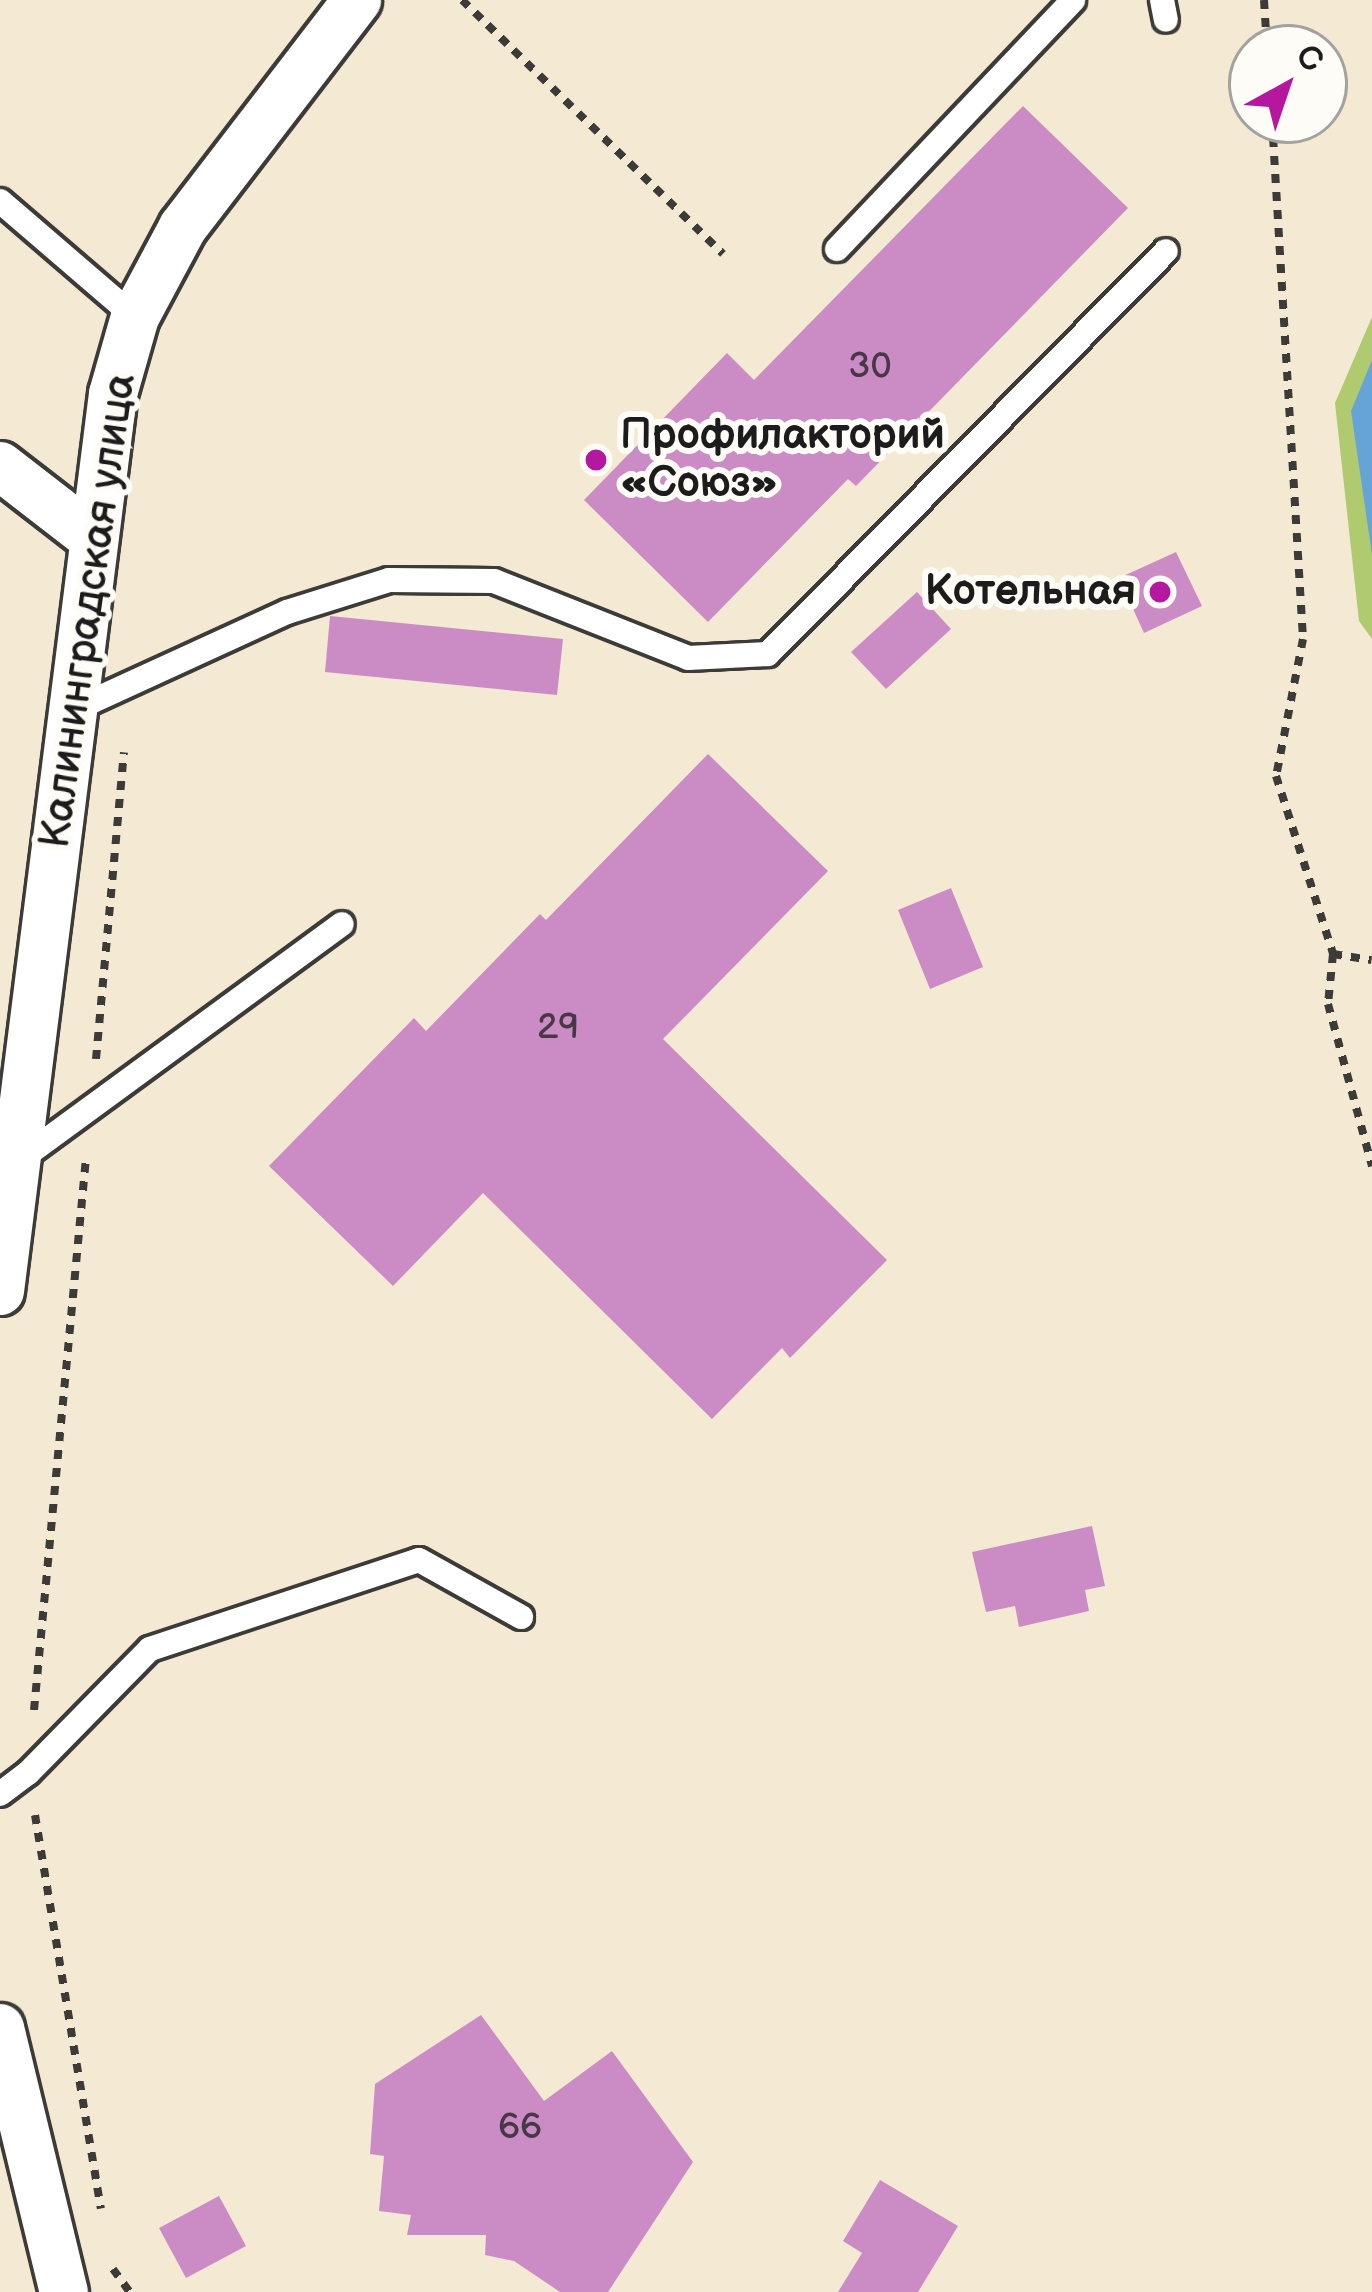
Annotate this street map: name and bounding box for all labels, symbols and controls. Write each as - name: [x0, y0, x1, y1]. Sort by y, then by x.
- north arrow: [1228, 24, 1348, 144]
- text: С: [1288, 36, 1331, 81]
- house number: 30: [848, 345, 892, 389]
- street label: Калининградская улица: [31, 371, 147, 851]
- place label: Профилакторий «Союз»: [620, 411, 945, 510]
- marker: Профилакторий «Союз»: [583, 447, 609, 473]
- place label: Котельная: [925, 567, 1136, 617]
- marker: Котельная: [1147, 579, 1173, 605]
- house number: 29: [537, 1006, 579, 1050]
- house number: 66: [498, 2106, 542, 2150]

